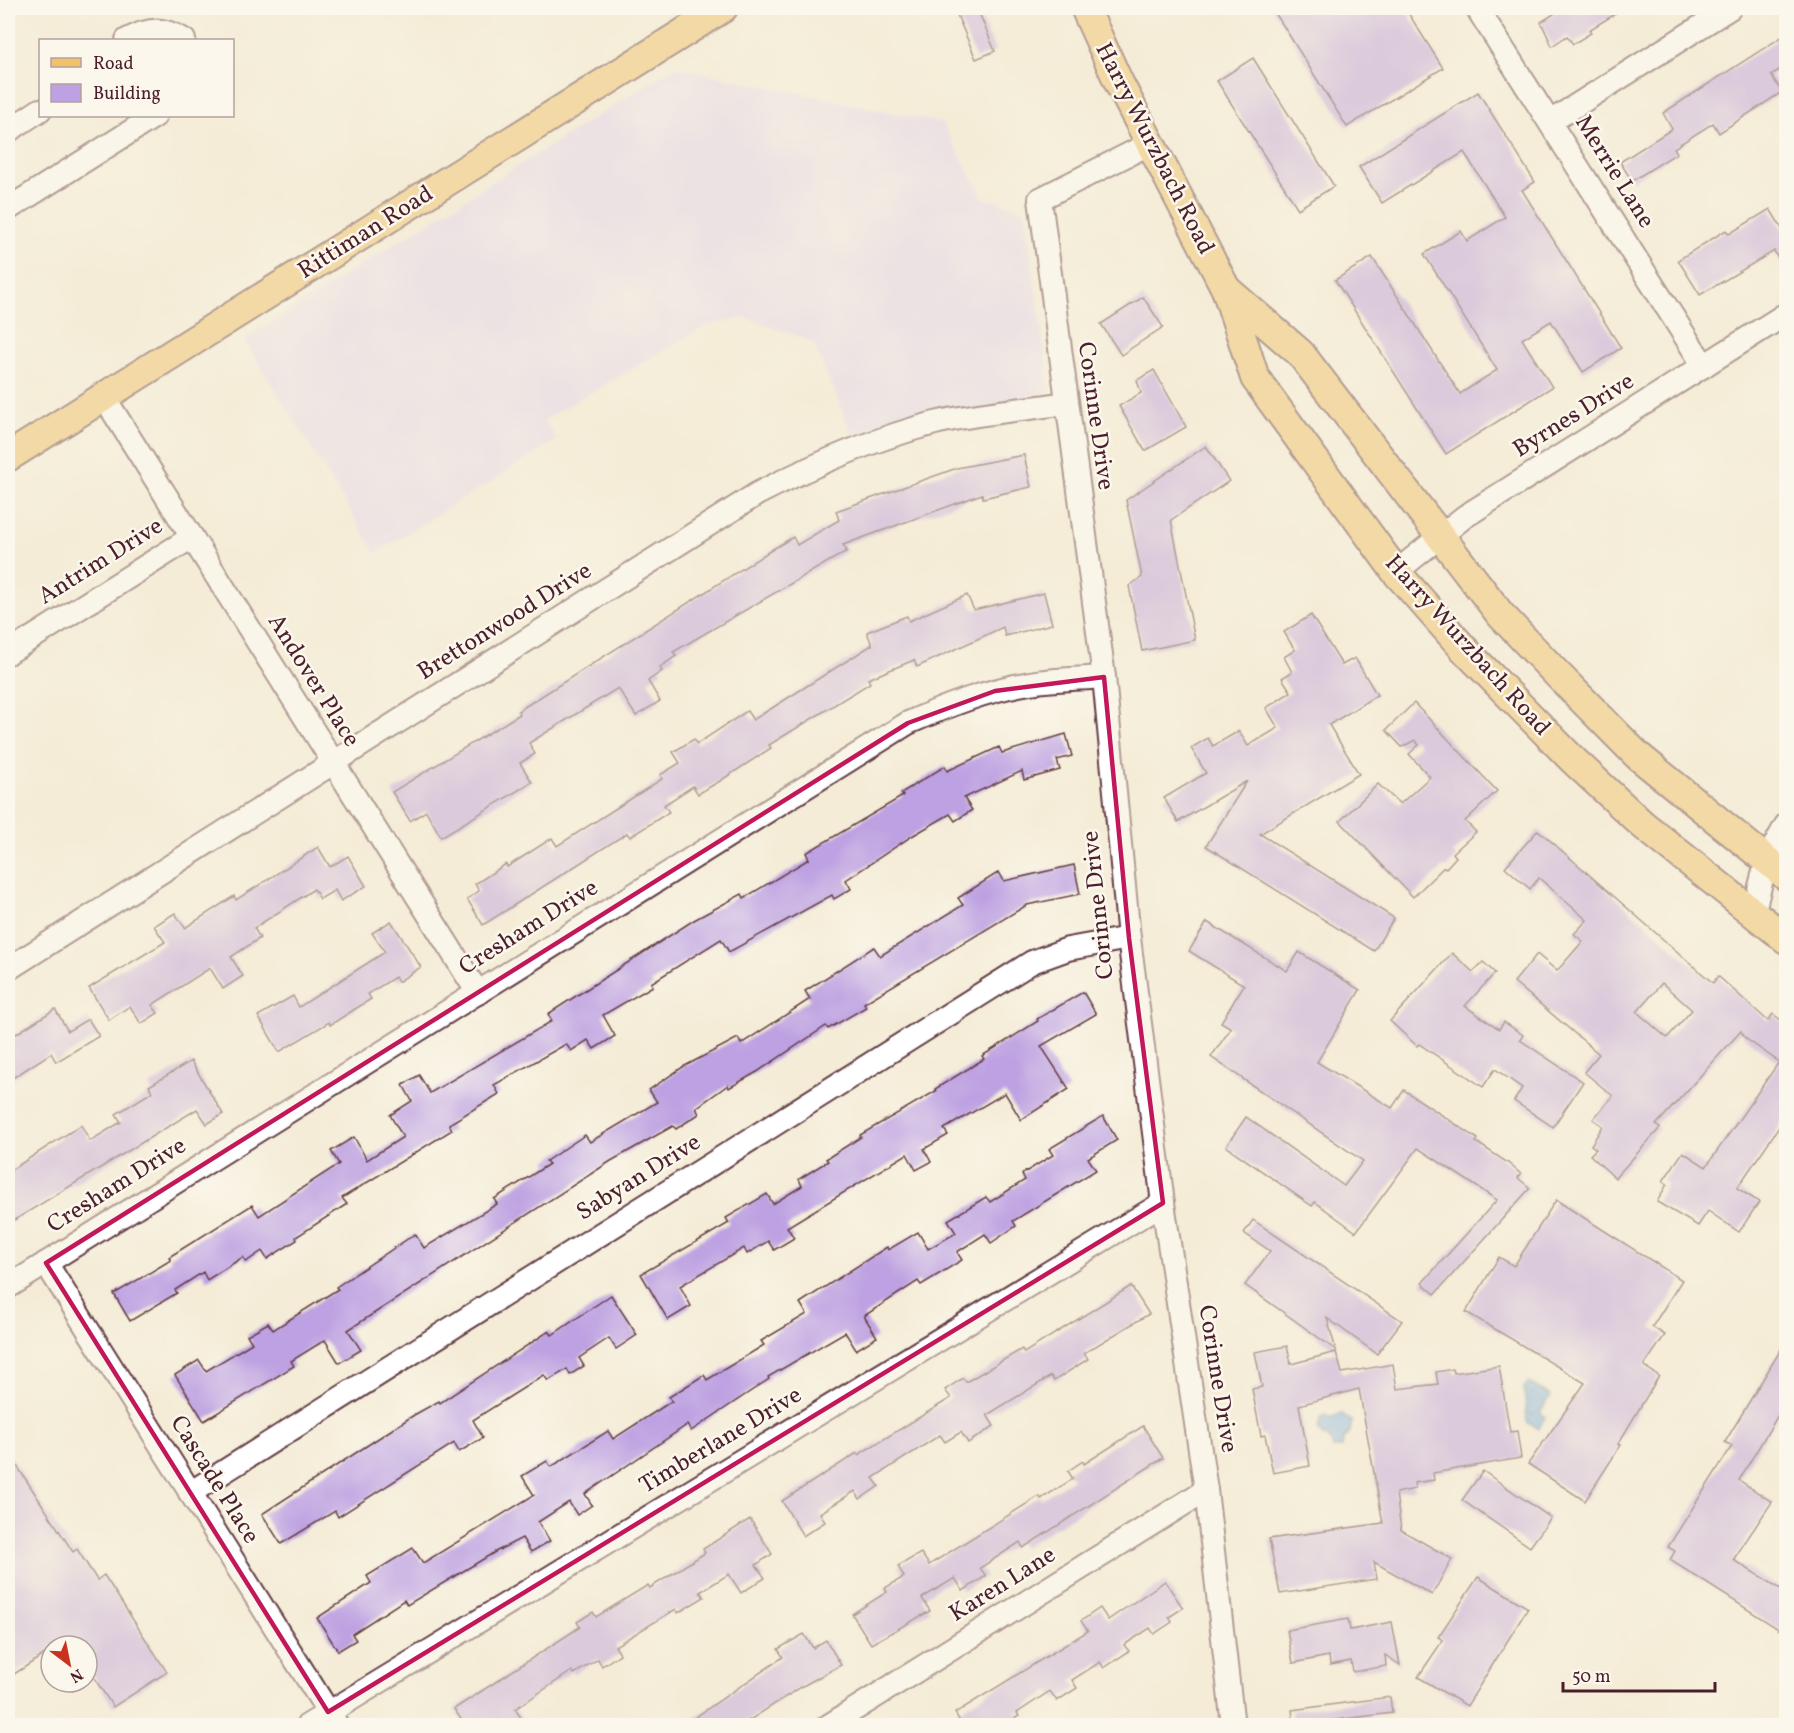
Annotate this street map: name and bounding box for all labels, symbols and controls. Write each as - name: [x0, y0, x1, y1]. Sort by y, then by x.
- street label: Harry Wurzbach Road: [1086, 37, 1222, 261]
- legend: [39, 39, 234, 117]
- text: Road: [93, 52, 134, 77]
- text: Building: [93, 82, 161, 107]
- street label: Merrie Lane: [1566, 109, 1662, 235]
- street label: Rittiman Road: [292, 178, 440, 288]
- street label: Corinne Drive: [1068, 340, 1122, 492]
- street label: Byrnes Drive: [1507, 365, 1641, 467]
- street label: Antrim Drive: [32, 510, 170, 614]
- street label: Harry Wurzbach Road: [1376, 548, 1558, 744]
- street label: Brettonwood Drive: [411, 555, 599, 689]
- street label: Andover Place: [259, 608, 367, 754]
- street label: Corinne Drive: [1074, 829, 1124, 981]
- street label: Cresham Drive: [453, 872, 605, 984]
- street label: Sabyan Drive: [570, 1126, 708, 1230]
- street label: Cresham Drive: [41, 1130, 193, 1242]
- street label: Corinne Drive: [1189, 1303, 1245, 1455]
- street label: Timberlane Drive: [633, 1379, 809, 1503]
- street label: Cascade Place: [161, 1409, 267, 1551]
- street label: Karen Lane: [943, 1539, 1063, 1631]
- north arrow: [39, 1634, 99, 1694]
- scale bar: [1563, 1655, 1714, 1693]
- text: N: [65, 1663, 87, 1688]
- text: 50 m: [1572, 1665, 1611, 1690]

